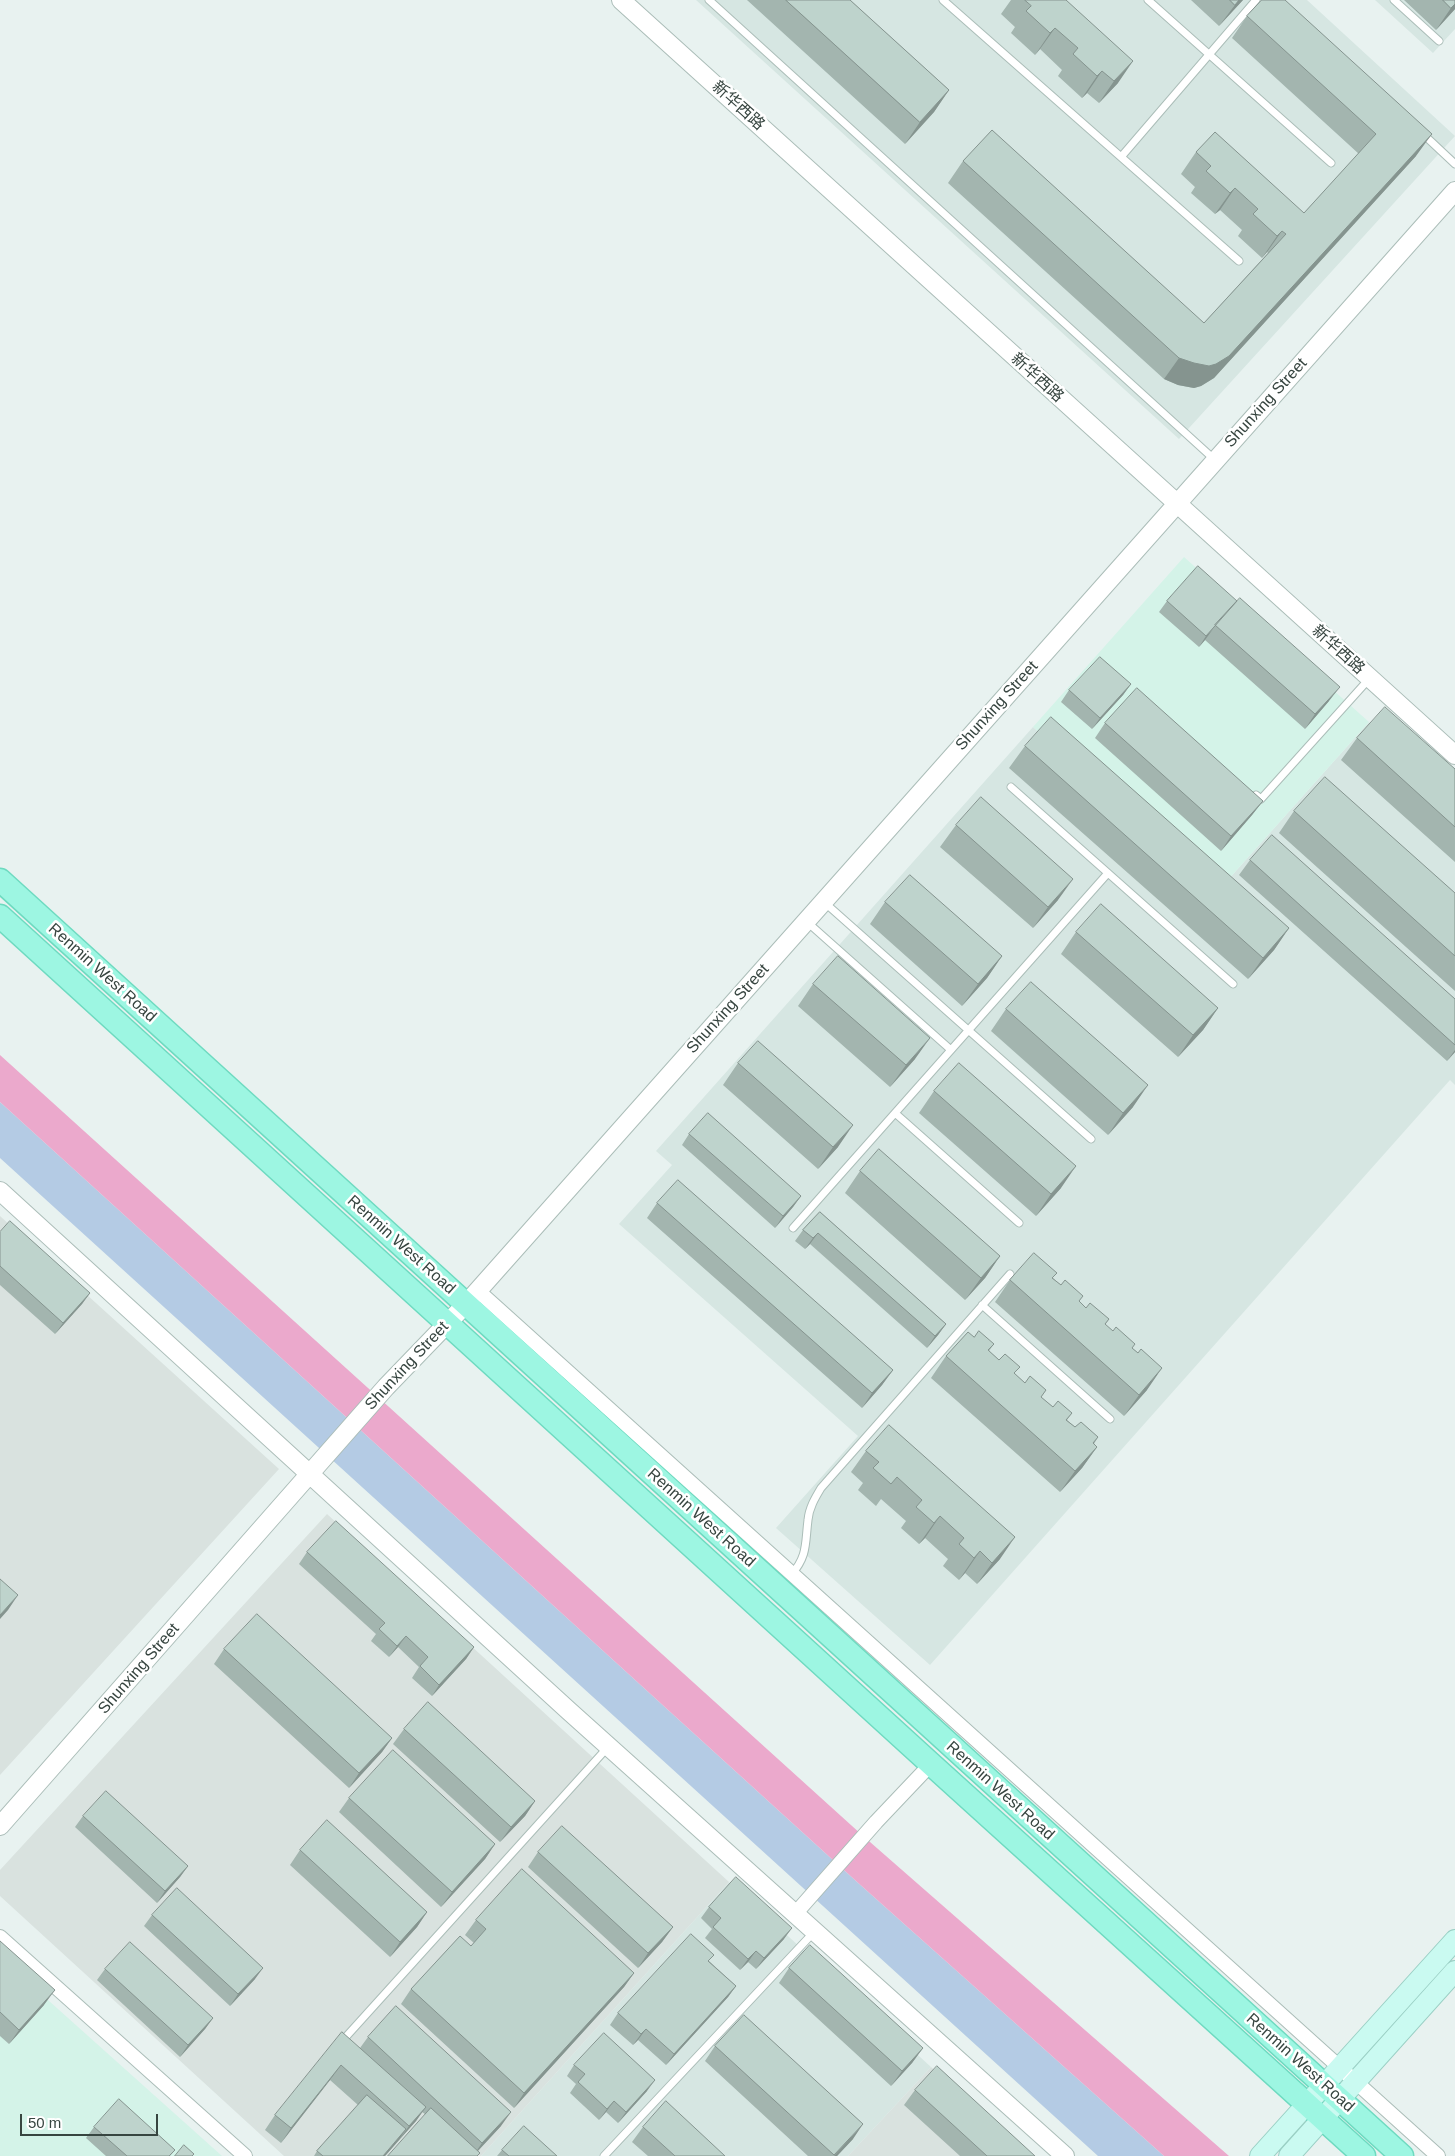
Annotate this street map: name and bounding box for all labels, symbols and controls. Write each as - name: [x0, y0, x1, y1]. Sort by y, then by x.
- street label: 新华西路: [708, 77, 768, 135]
- street label: 新华西路: [1007, 349, 1067, 407]
- street label: Shunxing Street: [1221, 354, 1311, 452]
- street label: 新华西路: [1308, 621, 1368, 679]
- street label: Shunxing Street: [952, 657, 1042, 755]
- street label: Renmin West Road: [44, 920, 160, 1026]
- street label: Shunxing Street: [683, 960, 773, 1058]
- street label: Renmin West Road: [343, 1192, 459, 1298]
- street label: Shunxing Street: [361, 1318, 453, 1414]
- street label: Renmin West Road: [643, 1465, 759, 1571]
- street label: Shunxing Street: [94, 1620, 184, 1718]
- street label: Renmin West Road: [942, 1738, 1058, 1844]
- street label: Renmin West Road: [1242, 2010, 1358, 2116]
- scale bar: [22, 2104, 160, 2136]
- text: 50 m: [28, 2114, 61, 2131]

